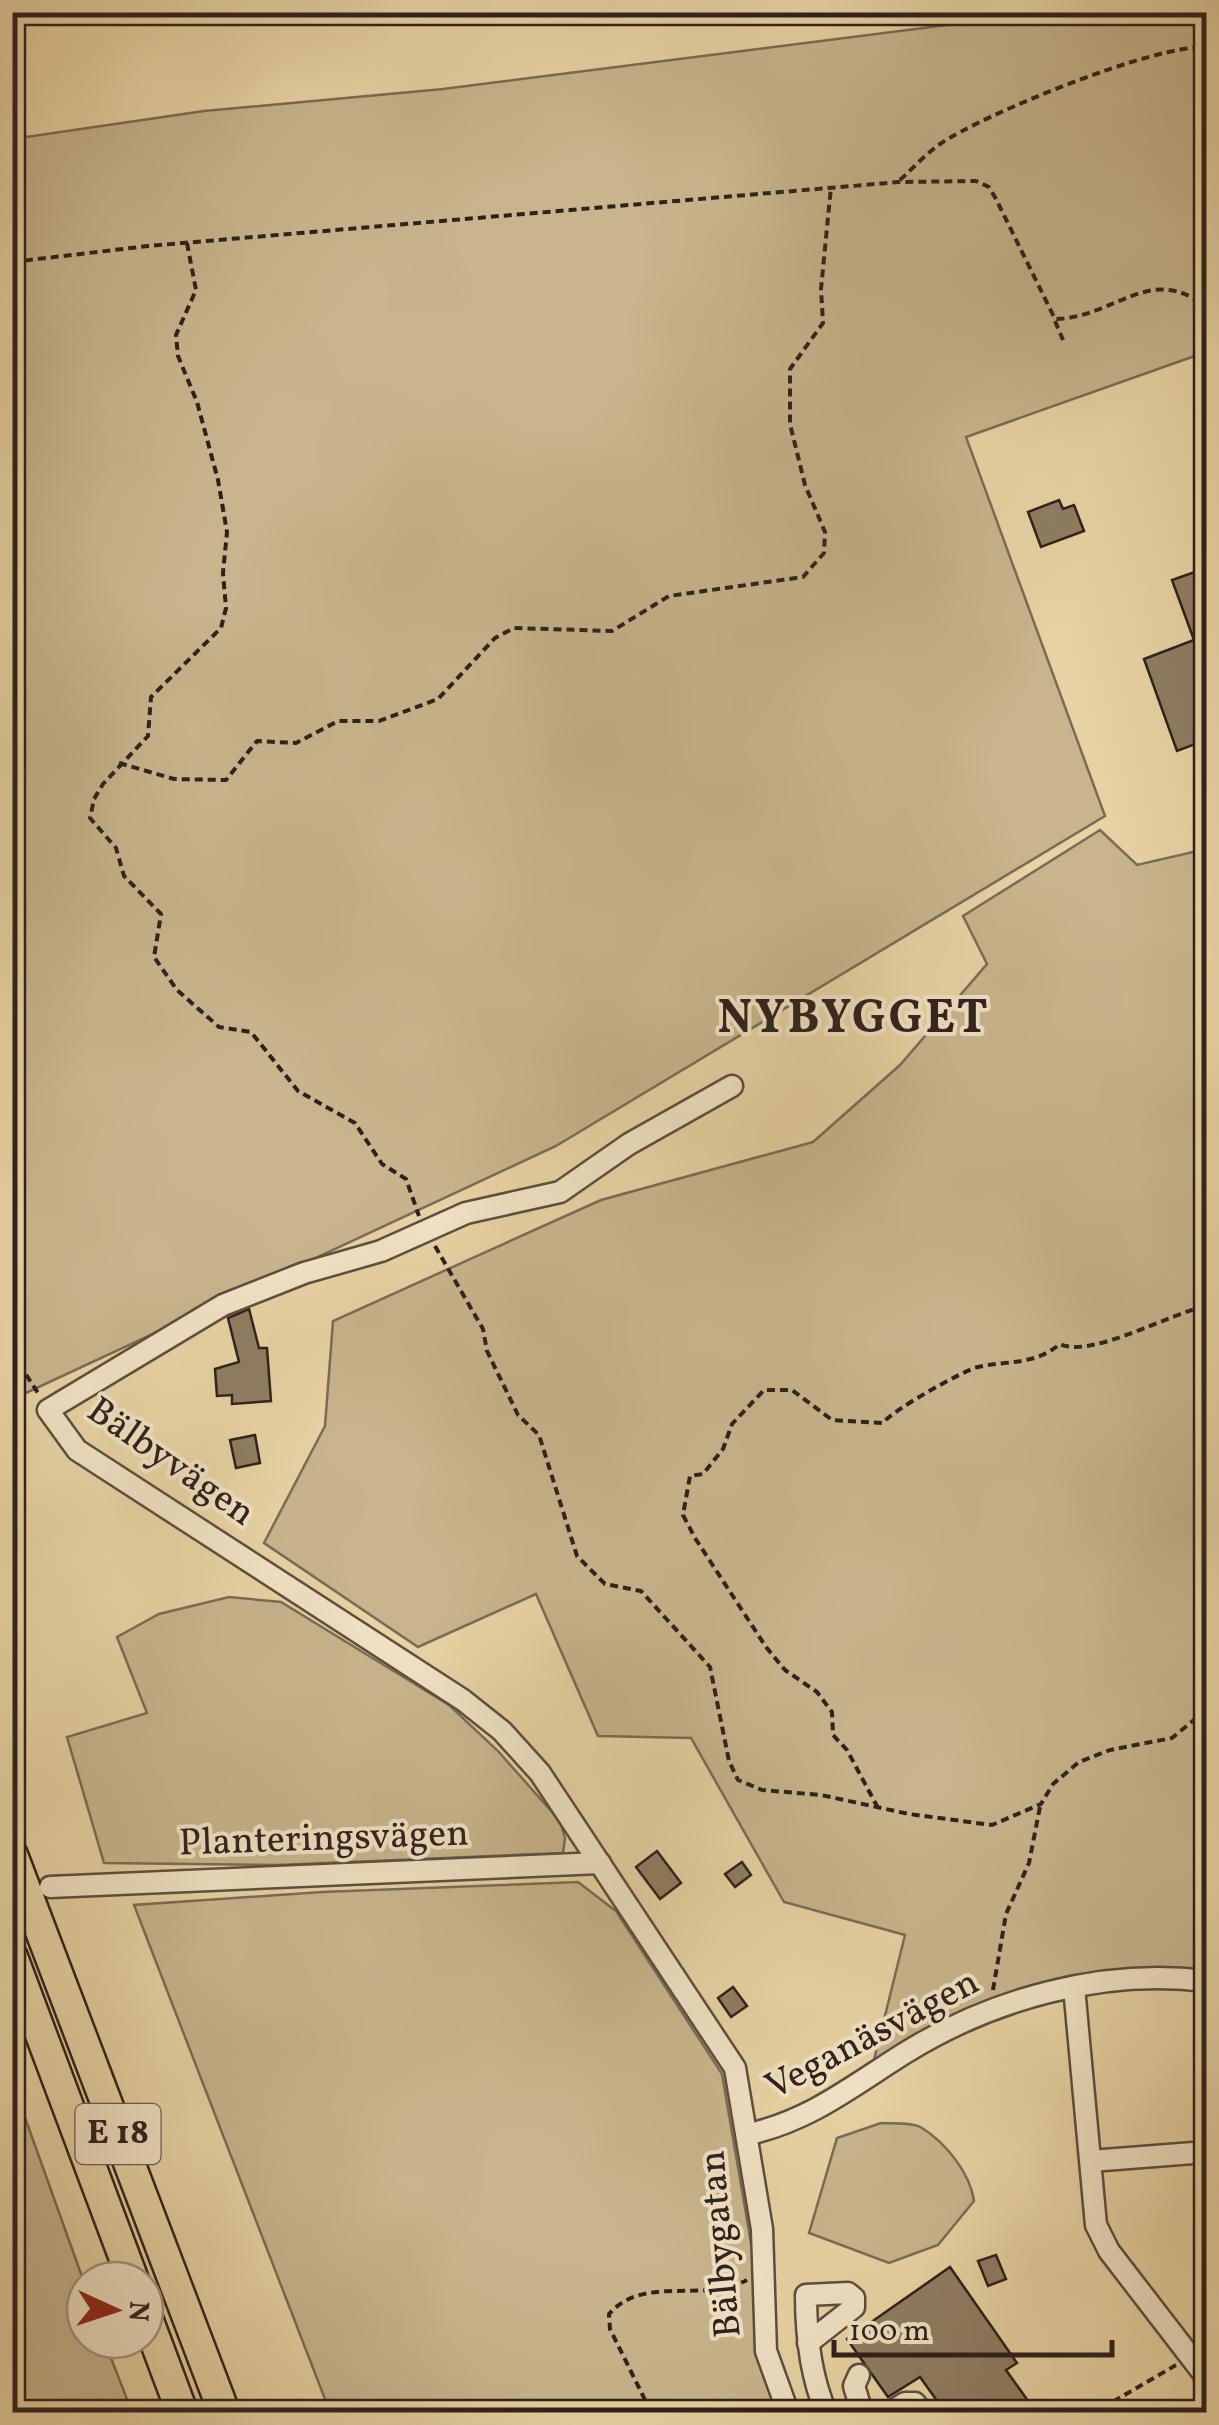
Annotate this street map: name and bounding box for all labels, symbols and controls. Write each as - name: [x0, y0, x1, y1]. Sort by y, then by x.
- district label: NYBYGGET: [717, 986, 991, 1053]
- street label: Bälbyvägen: [75, 1386, 265, 1540]
- street label: Planteringsvägen: [178, 1808, 470, 1872]
- street label: Veganäsvägen: [757, 1957, 989, 2115]
- road number: E 18: [76, 2104, 160, 2164]
- street label: Bälbygatan: [687, 2148, 757, 2340]
- north arrow: [65, 2260, 165, 2360]
- scale bar: [834, 2295, 1112, 2357]
- text: N: [117, 2300, 157, 2322]
- text: 100 m: [849, 2311, 930, 2353]

